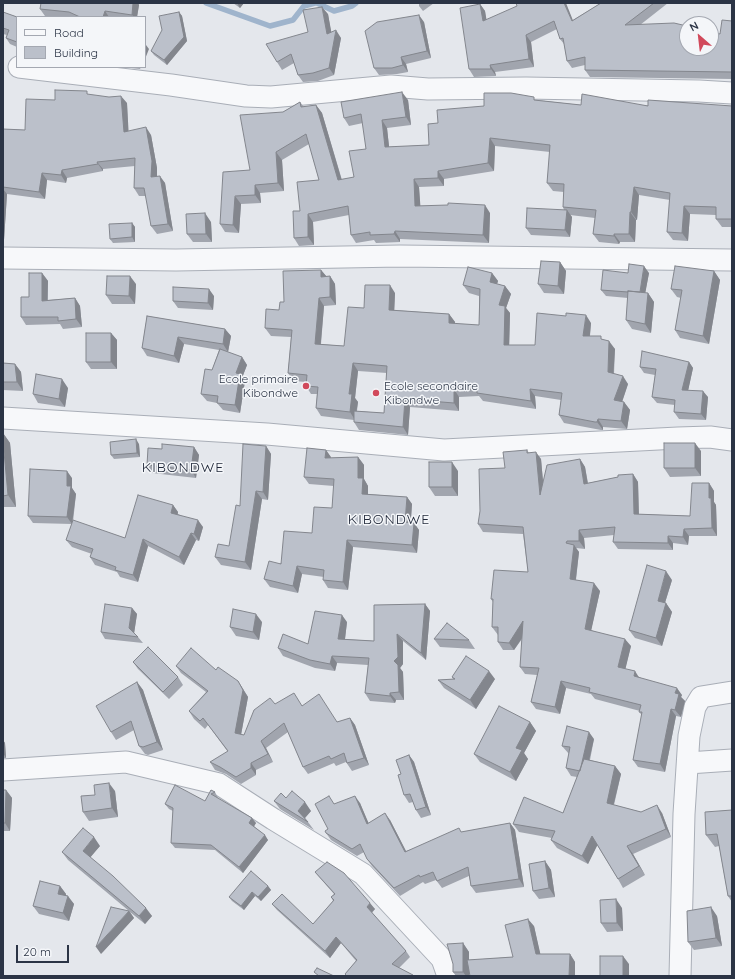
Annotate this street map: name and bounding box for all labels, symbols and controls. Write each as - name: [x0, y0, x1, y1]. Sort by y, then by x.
- legend: [16, 16, 146, 68]
- north arrow: [679, 16, 719, 56]
- text: N: [687, 18, 701, 34]
- text: Road: [54, 25, 84, 40]
- text: Building: [54, 45, 98, 60]
- place label: Ecole primaire Kibondwe: [219, 372, 298, 400]
- place label: Ecole secondaire Kibondwe: [384, 379, 478, 407]
- marker: Ecole primaire Kibondwe: [301, 381, 311, 391]
- marker: Ecole secondaire Kibondwe: [371, 388, 381, 398]
- district label: KIBONDWE: [142, 460, 224, 476]
- district label: KIBONDWE: [348, 512, 430, 528]
- scale bar: [18, 937, 71, 963]
- text: 20 m: [23, 944, 51, 959]

